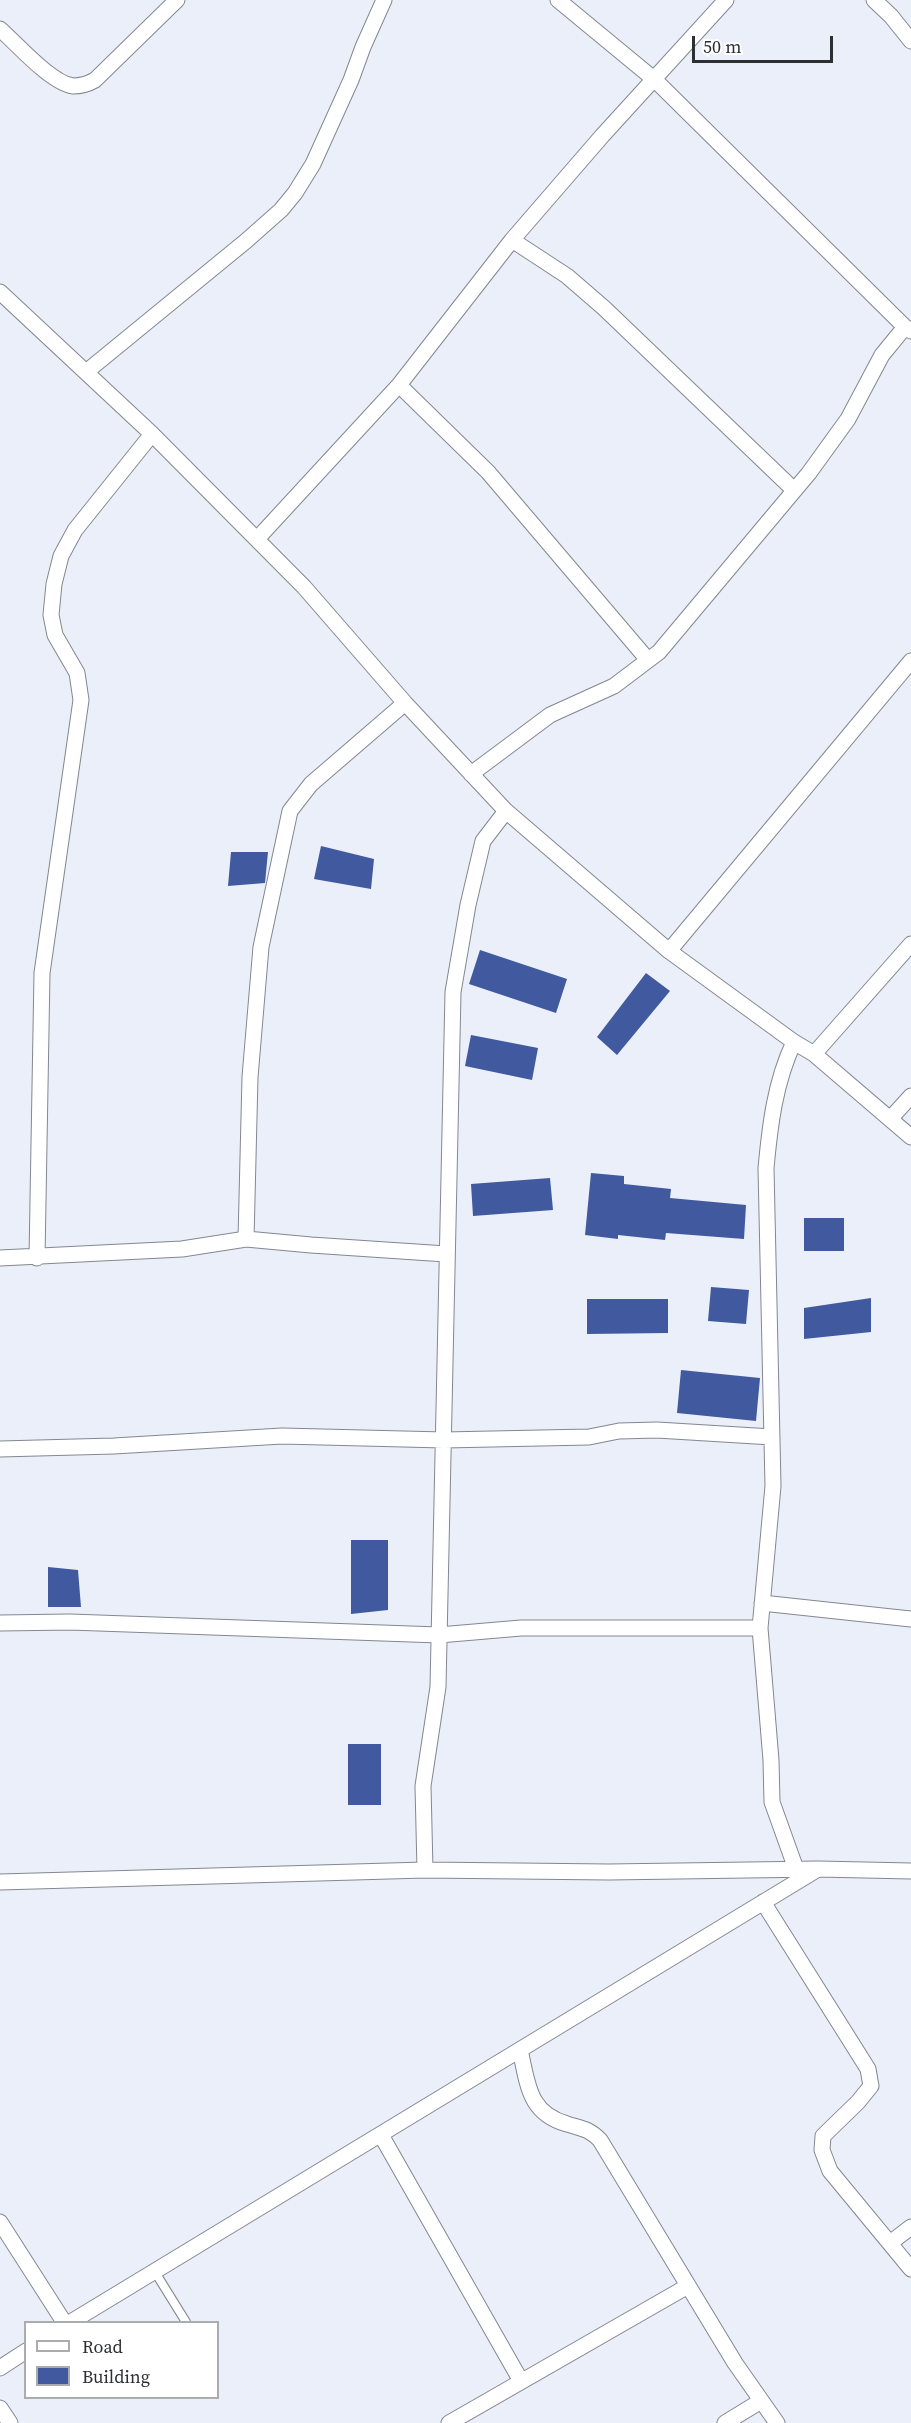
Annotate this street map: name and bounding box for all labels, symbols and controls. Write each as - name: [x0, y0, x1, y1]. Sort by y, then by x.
- scale bar: [695, 24, 836, 62]
- text: 50 m: [703, 34, 741, 59]
- legend: [24, 2321, 219, 2399]
- text: Road: [82, 2334, 123, 2359]
- text: Building: [82, 2364, 150, 2389]

